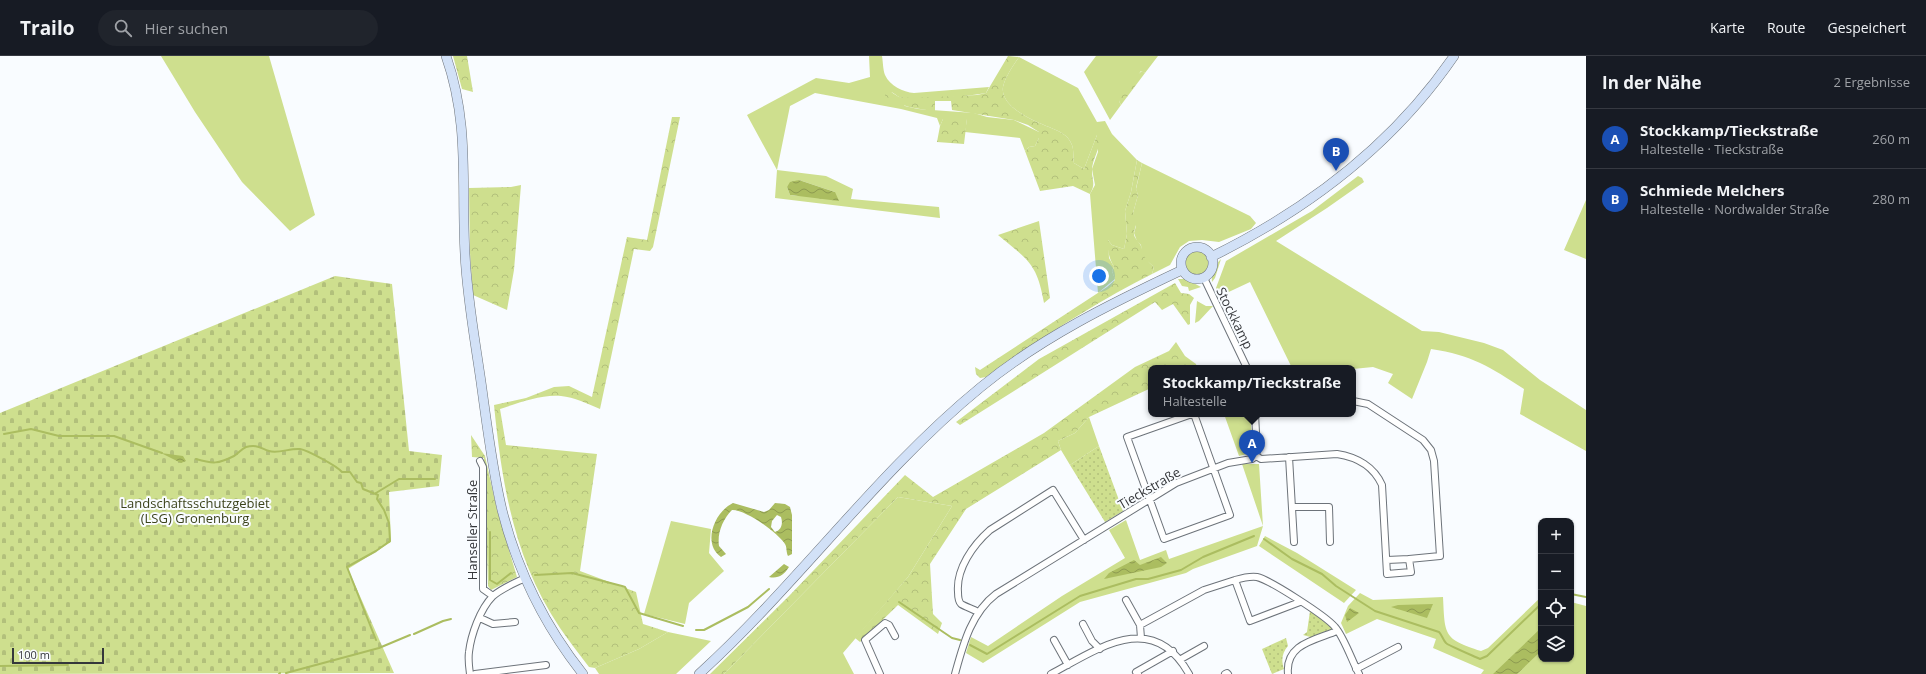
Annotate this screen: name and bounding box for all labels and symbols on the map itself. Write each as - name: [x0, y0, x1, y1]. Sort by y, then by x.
- pin: B: [1323, 138, 1349, 171]
- your location: [1089, 266, 1109, 286]
- street label: Stockkamp: [1212, 284, 1258, 352]
- pin: A: [1239, 430, 1265, 463]
- street label: Tieckstraße: [1114, 463, 1184, 513]
- street label: Hanseller Straße: [463, 480, 481, 580]
- park label: Landschaftsschutzgebiet (LSG) Gronenburg: [120, 494, 270, 527]
- scale bar: [12, 646, 104, 665]

